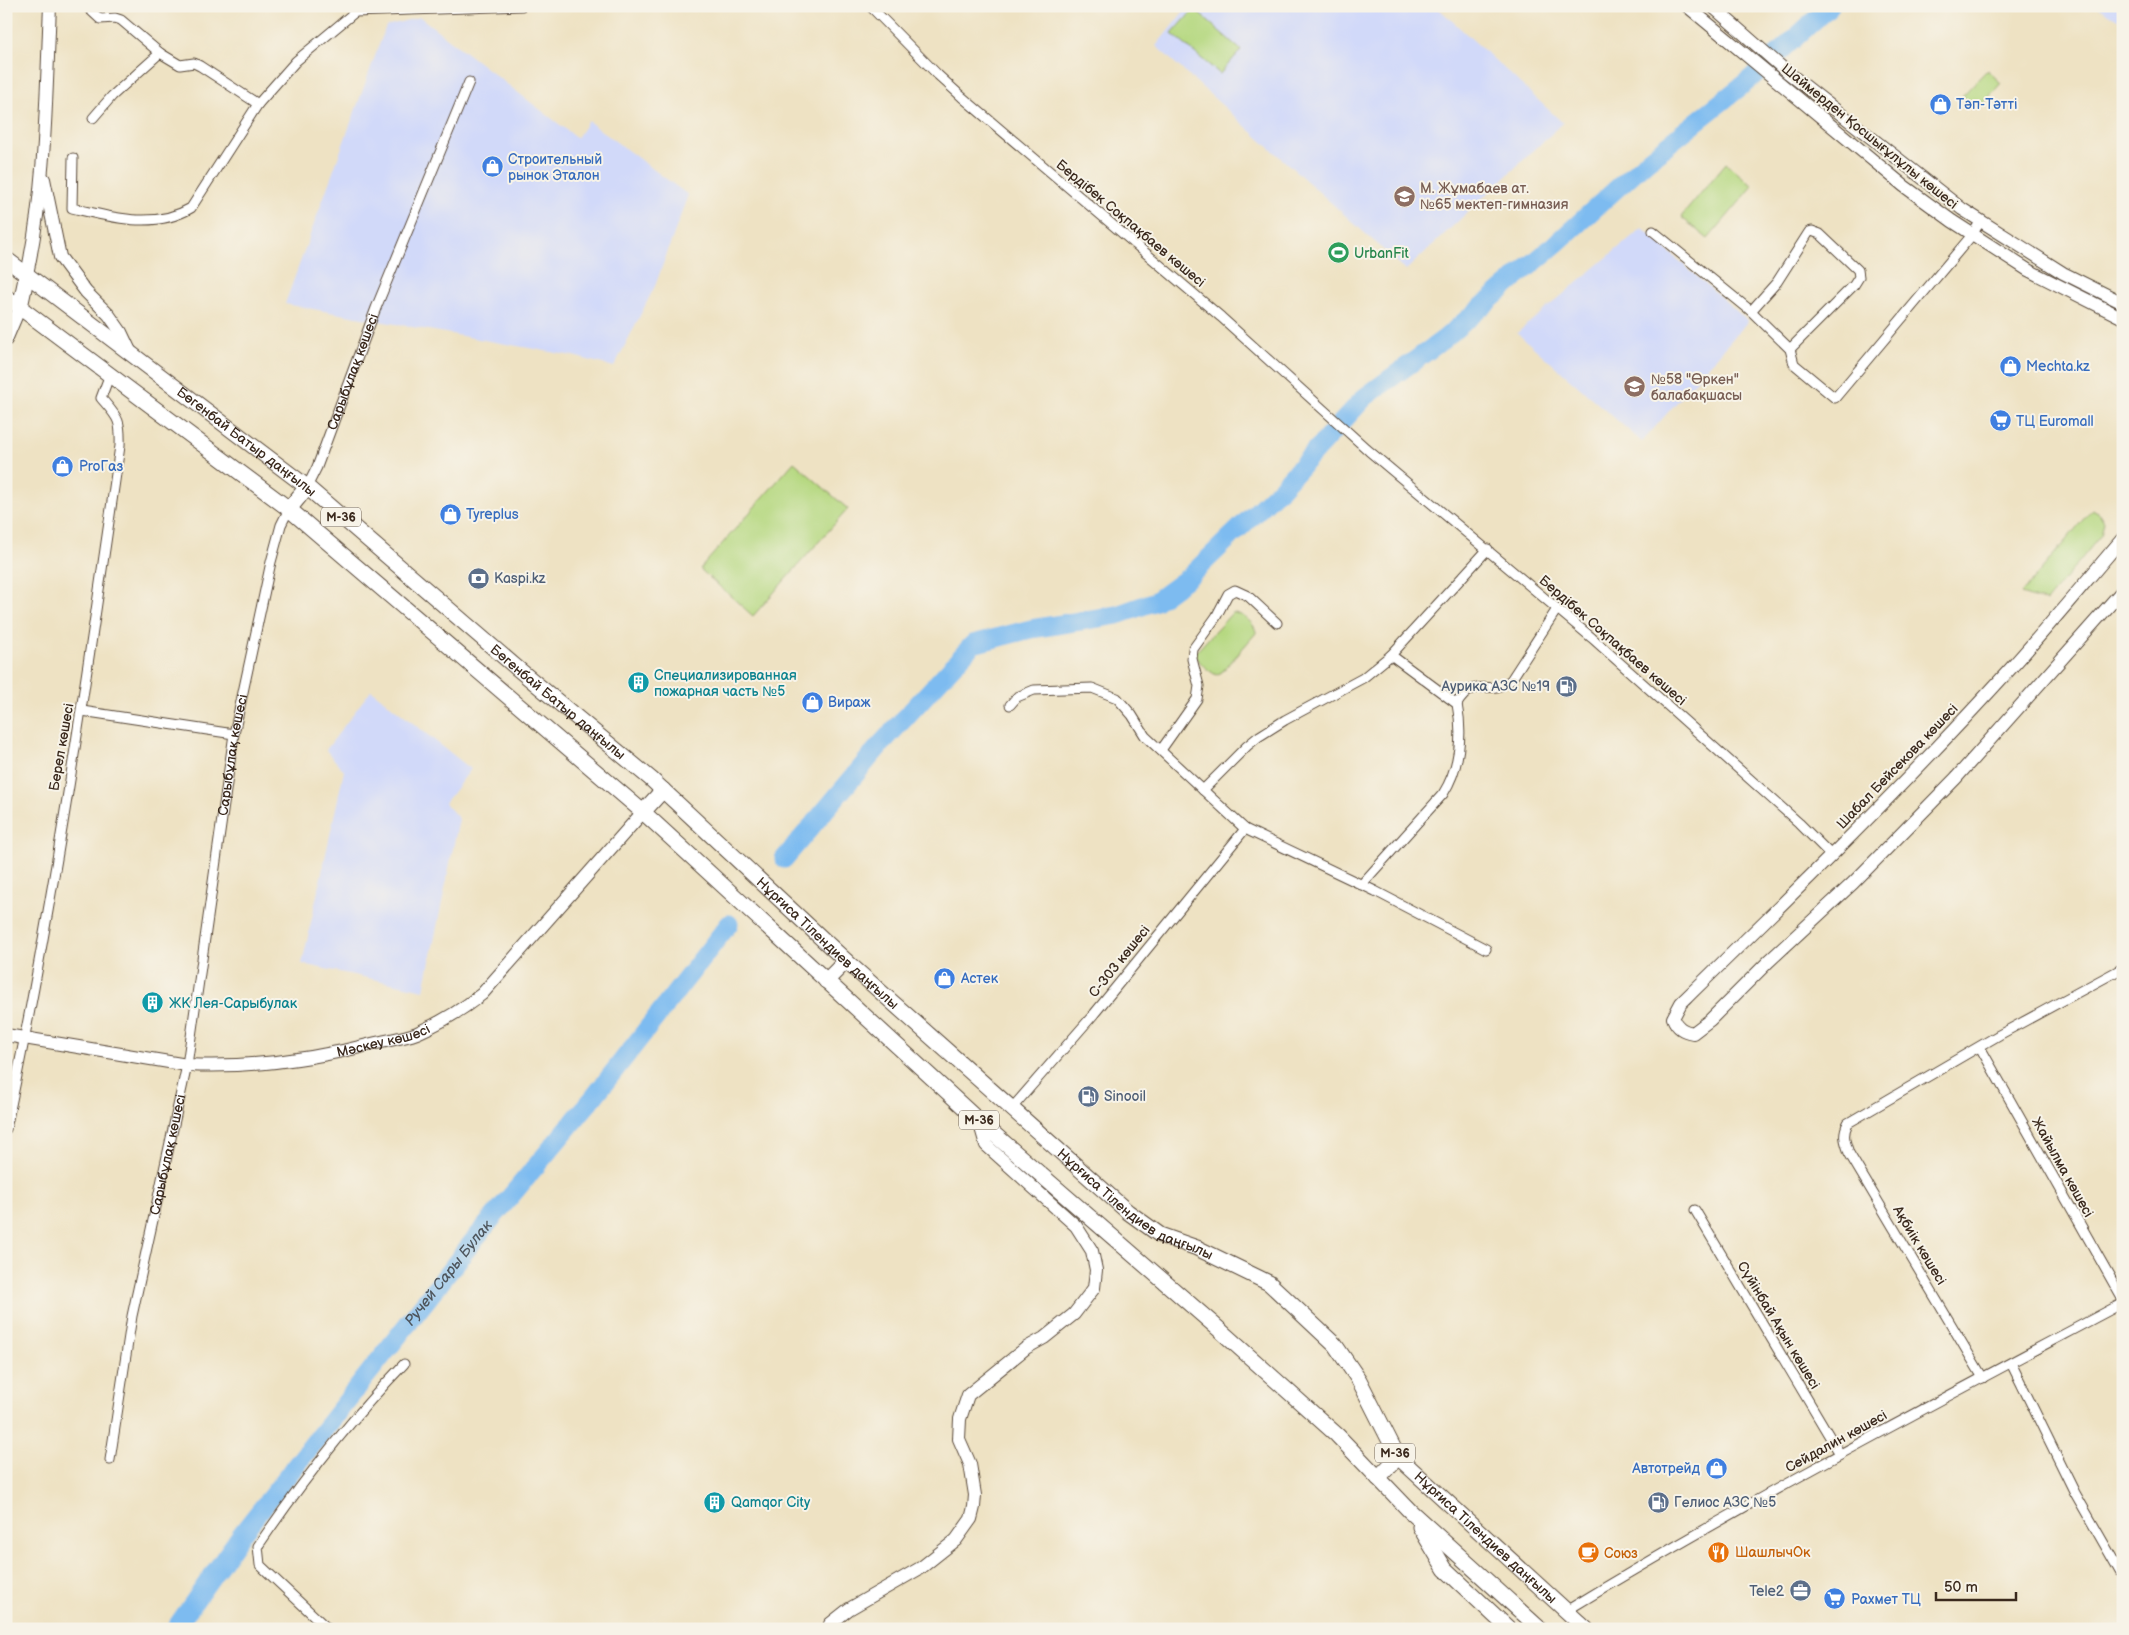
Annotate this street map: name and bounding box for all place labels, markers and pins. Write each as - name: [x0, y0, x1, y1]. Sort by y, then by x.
- shop icon: Тәп-Тәтті: [1928, 92, 1952, 116]
- place label: Тәп-Тәтті: [1956, 96, 2017, 113]
- place label: Строительный рынок Эталон: [508, 151, 602, 184]
- shop icon: Строительный рынок Эталон: [480, 155, 504, 179]
- place label: М. Жұмабаев ат. №65 мектеп-гимназия: [1420, 180, 1569, 213]
- school or university icon: М. Жұмабаев ат. №65 мектеп-гимназия: [1392, 184, 1416, 208]
- sports icon: UrbanFit: [1326, 241, 1350, 265]
- place label: UrbanFit: [1354, 245, 1410, 262]
- shop icon: Mechta.kz: [1998, 354, 2022, 378]
- place label: Mechta.kz: [2026, 358, 2090, 375]
- place label: №58 "Өркен" балабақшасы: [1651, 371, 1742, 404]
- school or university icon: №58 "Өркен" балабақшасы: [1623, 375, 1647, 399]
- supermarket icon: ТЦ Euromall: [1988, 409, 2012, 433]
- place label: ТЦ Euromall: [2016, 413, 2094, 430]
- shop icon: ProГаз: [51, 454, 75, 478]
- place label: ProГаз: [79, 458, 124, 475]
- shop icon: Tyreplus: [438, 502, 462, 526]
- place label: Tyreplus: [466, 506, 519, 523]
- bank icon: Kaspi.kz: [466, 566, 490, 590]
- place label: Kaspi.kz: [494, 570, 546, 587]
- place label: Специализированная пожарная часть №5: [654, 667, 797, 700]
- building icon: Специализированная пожарная часть №5: [626, 671, 650, 695]
- fuel station icon: Аурика АЗС №19: [1554, 674, 1578, 698]
- place label: Аурика АЗС №19: [1441, 678, 1550, 695]
- shop icon: Вираж: [800, 690, 824, 714]
- place label: Вираж: [828, 694, 871, 711]
- shop icon: Астек: [933, 966, 957, 990]
- place label: Астек: [960, 970, 999, 987]
- building icon: ЖК Лея-Сарыбулак: [141, 991, 165, 1015]
- place label: ЖК Лея-Сарыбулак: [169, 995, 298, 1012]
- fuel station icon: Sinooil: [1076, 1084, 1100, 1108]
- place label: Sinooil: [1104, 1088, 1146, 1105]
- shop icon: Автотрейд: [1704, 1456, 1728, 1480]
- place label: Автотрейд: [1631, 1460, 1700, 1477]
- building icon: Qamqor City: [703, 1490, 727, 1514]
- fuel station icon: Гелиос АЗС №5: [1646, 1490, 1670, 1514]
- place label: Qamqor City: [731, 1494, 811, 1511]
- place label: Гелиос АЗС №5: [1674, 1494, 1776, 1511]
- restaurant icon: ШашлычОк: [1707, 1540, 1731, 1564]
- cafe icon: Союз: [1576, 1541, 1600, 1565]
- place label: ШашлычОк: [1735, 1544, 1811, 1561]
- place label: Союз: [1604, 1545, 1638, 1562]
- office icon: Tele2: [1788, 1579, 1812, 1603]
- place label: Tele2: [1749, 1583, 1785, 1600]
- supermarket icon: Рахмет ТЦ: [1823, 1587, 1847, 1611]
- place label: Рахмет ТЦ: [1851, 1591, 1921, 1608]

